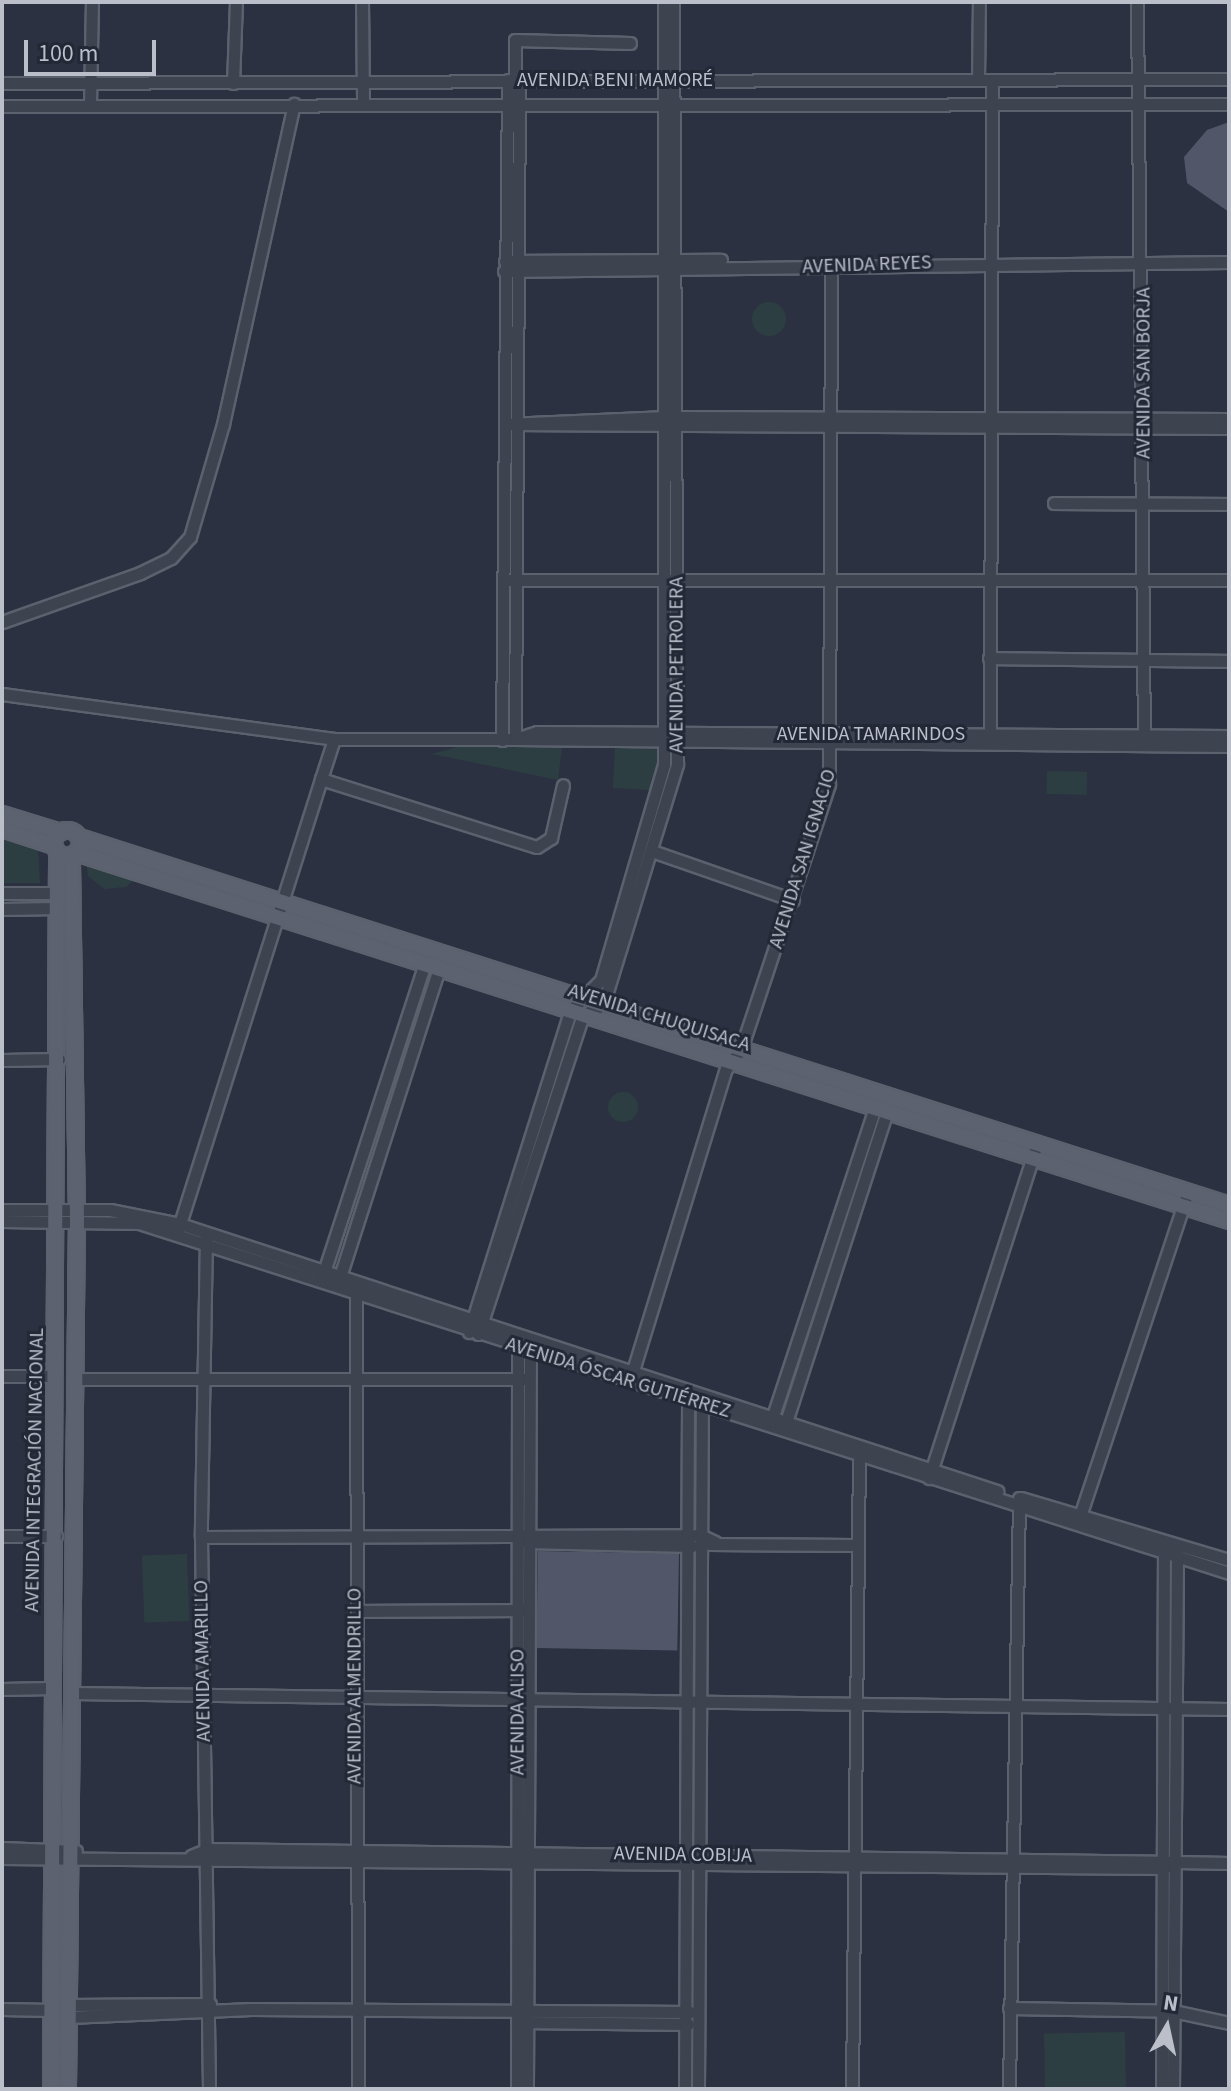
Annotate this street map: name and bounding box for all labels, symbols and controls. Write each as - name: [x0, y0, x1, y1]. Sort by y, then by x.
- scale bar: [28, 24, 160, 74]
- text: 100 m: [38, 36, 98, 71]
- street label: AVENIDA BENI MAMORÉ: [517, 68, 713, 92]
- street label: AVENIDA REYES: [802, 251, 932, 279]
- street label: AVENIDA SAN BORJA: [1132, 287, 1156, 459]
- street label: AVENIDA PETROLERA: [665, 577, 689, 753]
- street label: AVENIDA TAMARINDOS: [777, 722, 965, 746]
- street label: AVENIDA SAN IGNACIO: [764, 766, 842, 952]
- street label: AVENIDA CHUQUISACA: [565, 979, 753, 1057]
- street label: AVENIDA INTEGRACIÓN NACIONAL: [21, 1328, 49, 1612]
- street label: AVENIDA ÓSCAR GUTIÉRREZ: [503, 1332, 733, 1424]
- street label: AVENIDA AMARILLO: [190, 1580, 216, 1742]
- street label: AVENIDA ALMENDRILLO: [343, 1588, 367, 1784]
- street label: AVENIDA ALISO: [506, 1649, 530, 1775]
- street label: AVENIDA COBIJA: [614, 1842, 752, 1868]
- text: N: [1161, 1986, 1180, 2020]
- north arrow: [1127, 1987, 1207, 2067]

